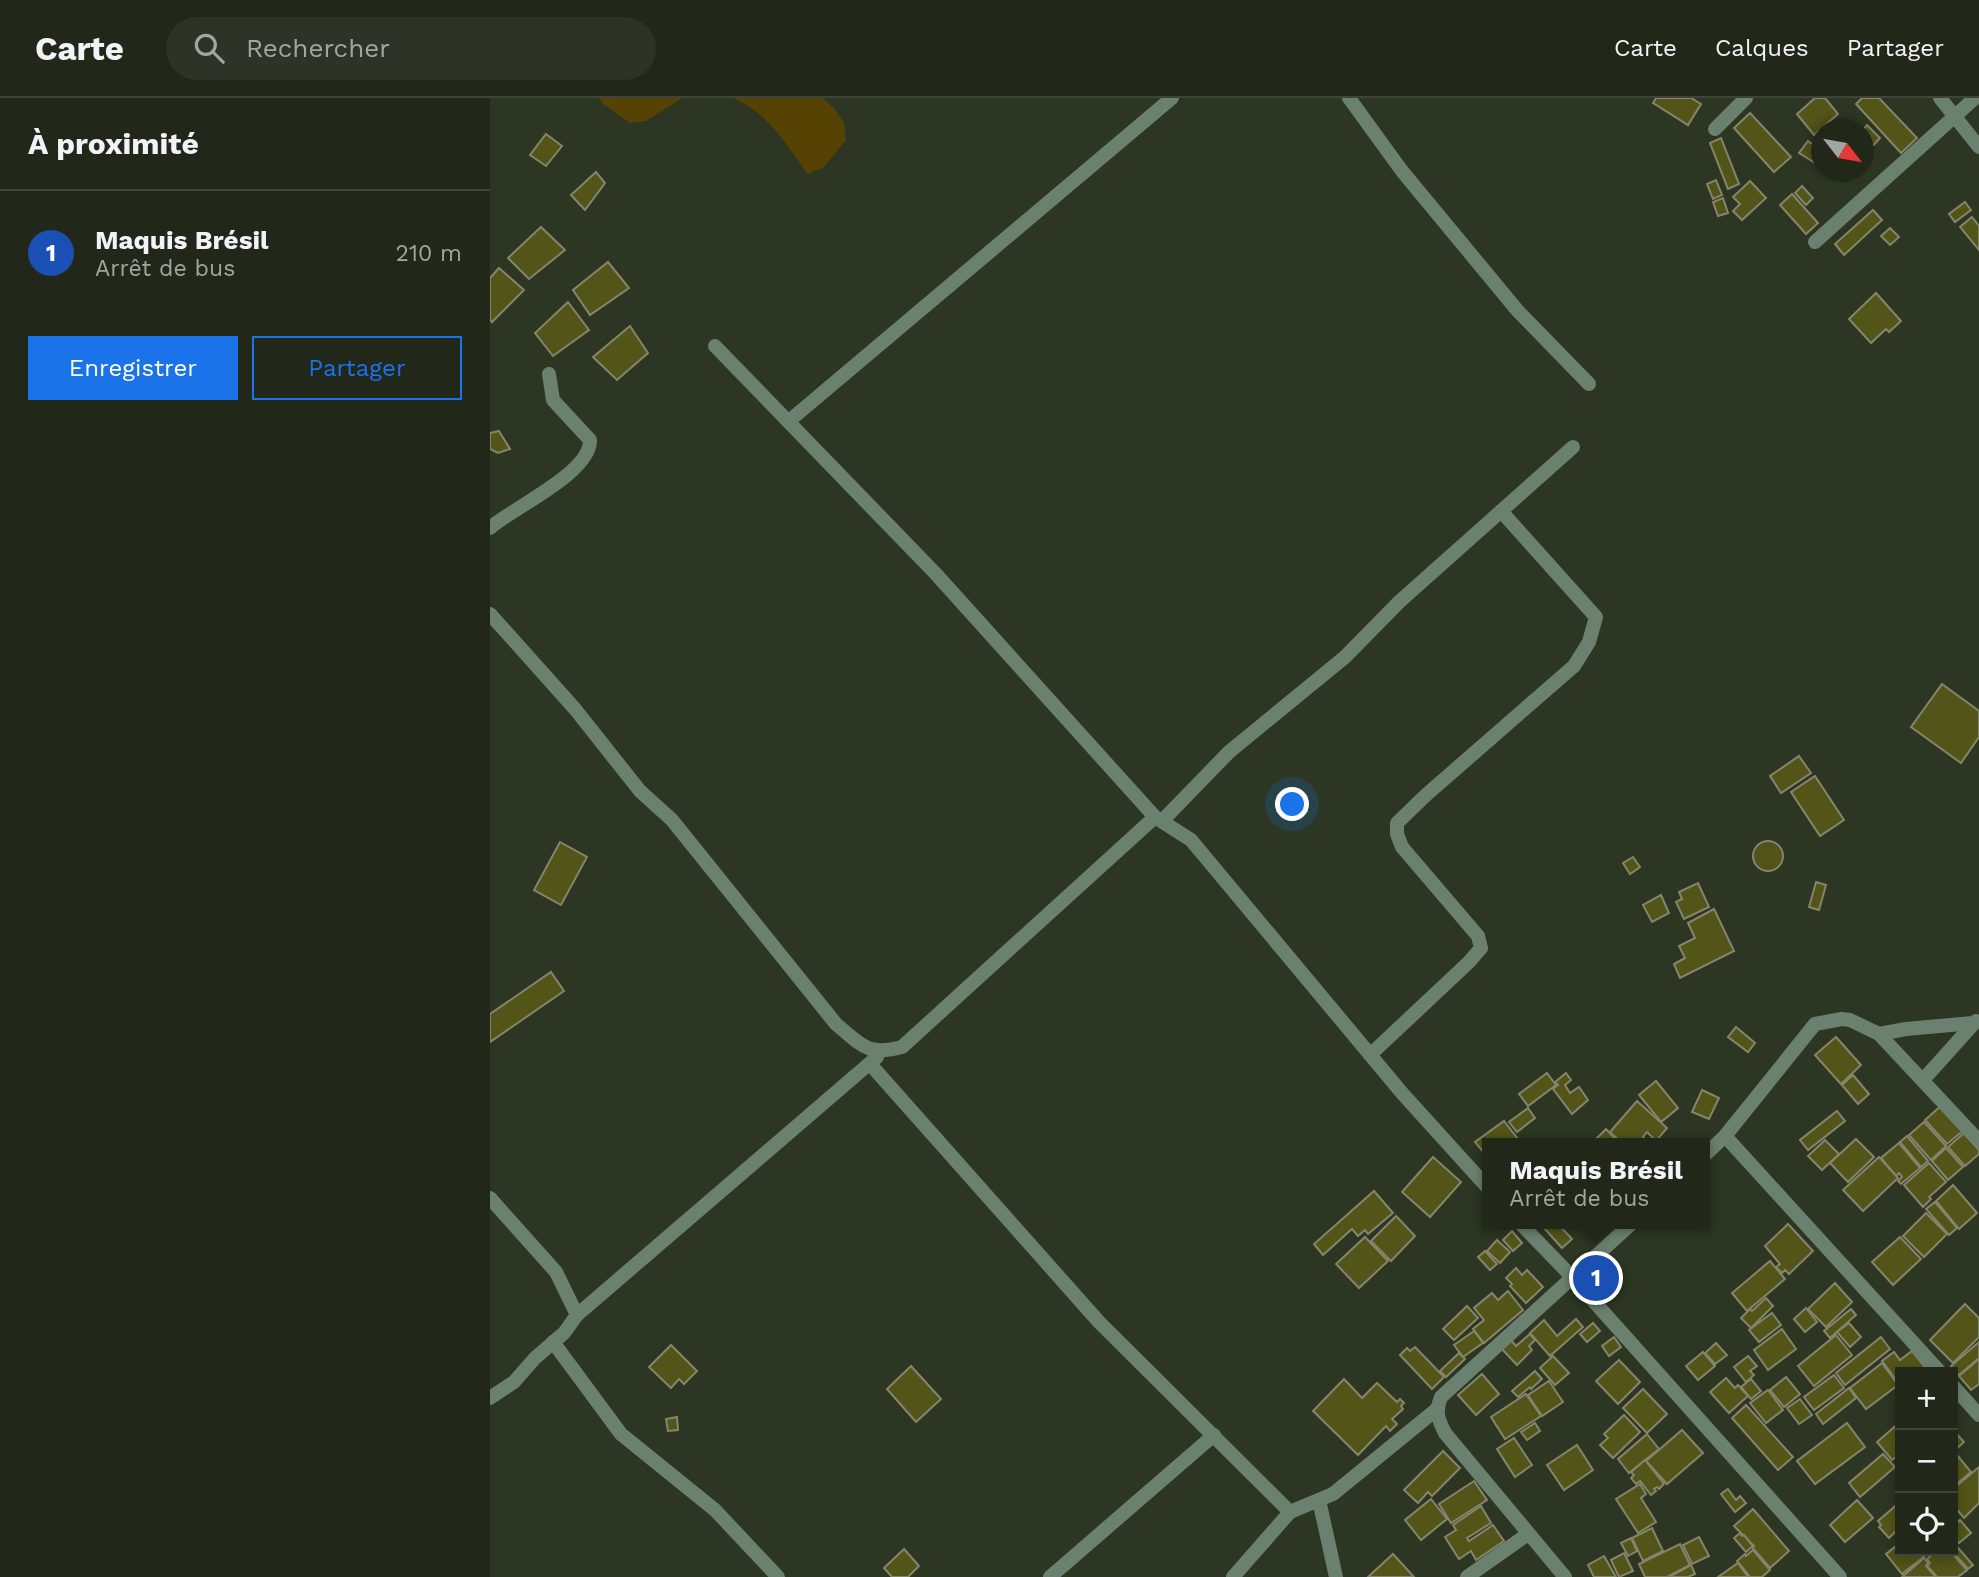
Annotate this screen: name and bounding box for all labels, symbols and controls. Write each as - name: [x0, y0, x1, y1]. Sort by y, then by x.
- search box: [166, 17, 656, 80]
- text: Carte: [35, 29, 124, 68]
- icon: search: [190, 29, 228, 67]
- text: Rechercher: [246, 33, 390, 63]
- text: Carte: [1614, 34, 1677, 62]
- text: Calques: [1715, 34, 1809, 62]
- text: Partager: [1847, 34, 1944, 62]
- north arrow: [1811, 119, 1874, 182]
- text: À proximité: [28, 126, 199, 161]
- text: Maquis Brésil: [95, 225, 269, 255]
- text: 1: [46, 240, 56, 267]
- text: 210 m: [396, 240, 462, 267]
- text: Arrêt de bus: [95, 255, 235, 282]
- button: Enregistrer: [28, 336, 238, 400]
- button: Partager: [252, 336, 462, 400]
- your location: [1275, 787, 1309, 821]
- popup: [1482, 1138, 1710, 1229]
- text: Maquis Brésil: [1509, 1155, 1683, 1185]
- text: Arrêt de bus: [1509, 1185, 1649, 1212]
- pin: 1: [1573, 1252, 1619, 1304]
- map controls: [1895, 1367, 1958, 1556]
- button: +: [1895, 1367, 1958, 1430]
- button: −: [1895, 1430, 1958, 1493]
- button: locate: [1895, 1493, 1958, 1556]

